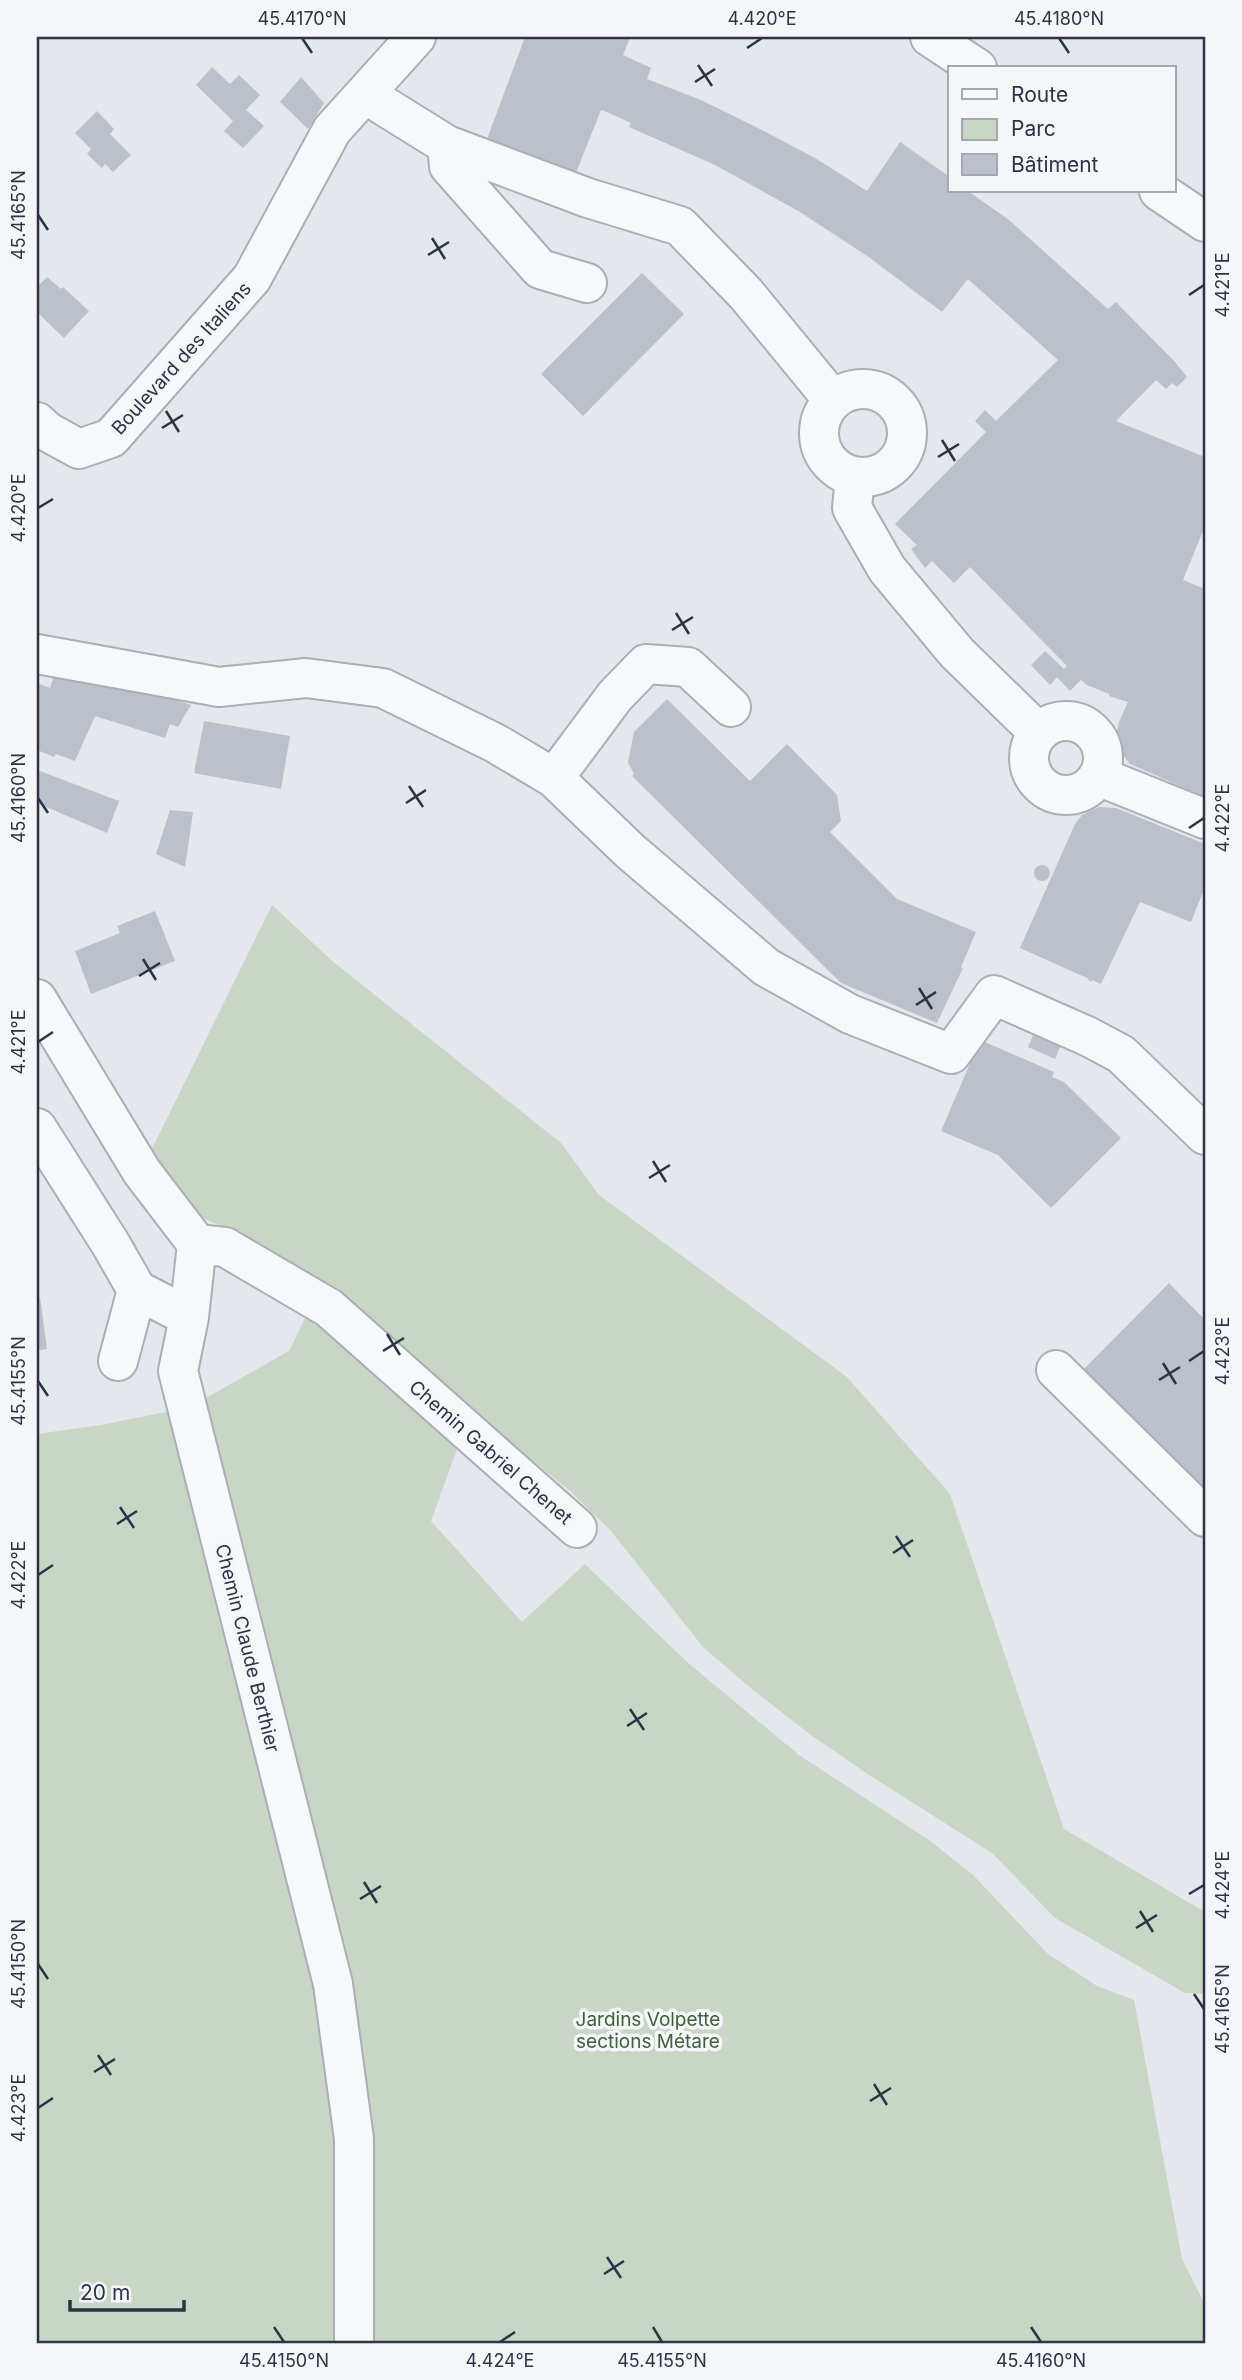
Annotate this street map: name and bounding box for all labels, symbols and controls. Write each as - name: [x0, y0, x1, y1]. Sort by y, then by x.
- text: 45.4170°N: [258, 8, 346, 29]
- text: 4.420°E: [727, 8, 797, 29]
- text: 45.4180°N: [1014, 8, 1104, 29]
- legend: [948, 66, 1176, 192]
- text: Route: [1011, 82, 1068, 107]
- text: Parc: [1011, 116, 1056, 141]
- text: Bâtiment: [1011, 152, 1099, 177]
- text: 45.4165°N: [8, 170, 29, 260]
- text: 4.421°E: [1212, 252, 1233, 318]
- street label: Boulevard des Italiens: [107, 277, 256, 439]
- text: 4.420°E: [8, 473, 29, 543]
- text: 45.4160°N: [8, 753, 29, 843]
- text: 4.422°E: [1212, 784, 1233, 852]
- text: 4.421°E: [8, 1009, 29, 1075]
- text: 4.423°E: [1212, 1317, 1233, 1385]
- text: 45.4155°N: [8, 1336, 29, 1426]
- street label: Chemin Gabriel Chenet: [405, 1375, 577, 1529]
- text: 4.422°E: [8, 1541, 29, 1609]
- street label: Chemin Claude Berthier: [211, 1542, 285, 1755]
- text: 4.424°E: [1212, 1851, 1233, 1919]
- text: 45.4150°N: [8, 1919, 29, 2009]
- text: 45.4165°N: [1212, 1964, 1233, 2054]
- park label: Jardins Volpette sections Métare: [576, 2008, 720, 2053]
- text: 4.423°E: [8, 2074, 29, 2142]
- scale bar: [70, 2268, 184, 2312]
- text: 20 m: [80, 2280, 130, 2305]
- text: 45.4150°N: [239, 2350, 329, 2371]
- text: 4.424°E: [466, 2350, 534, 2371]
- text: 45.4155°N: [617, 2350, 707, 2371]
- text: 45.4160°N: [996, 2350, 1086, 2371]

